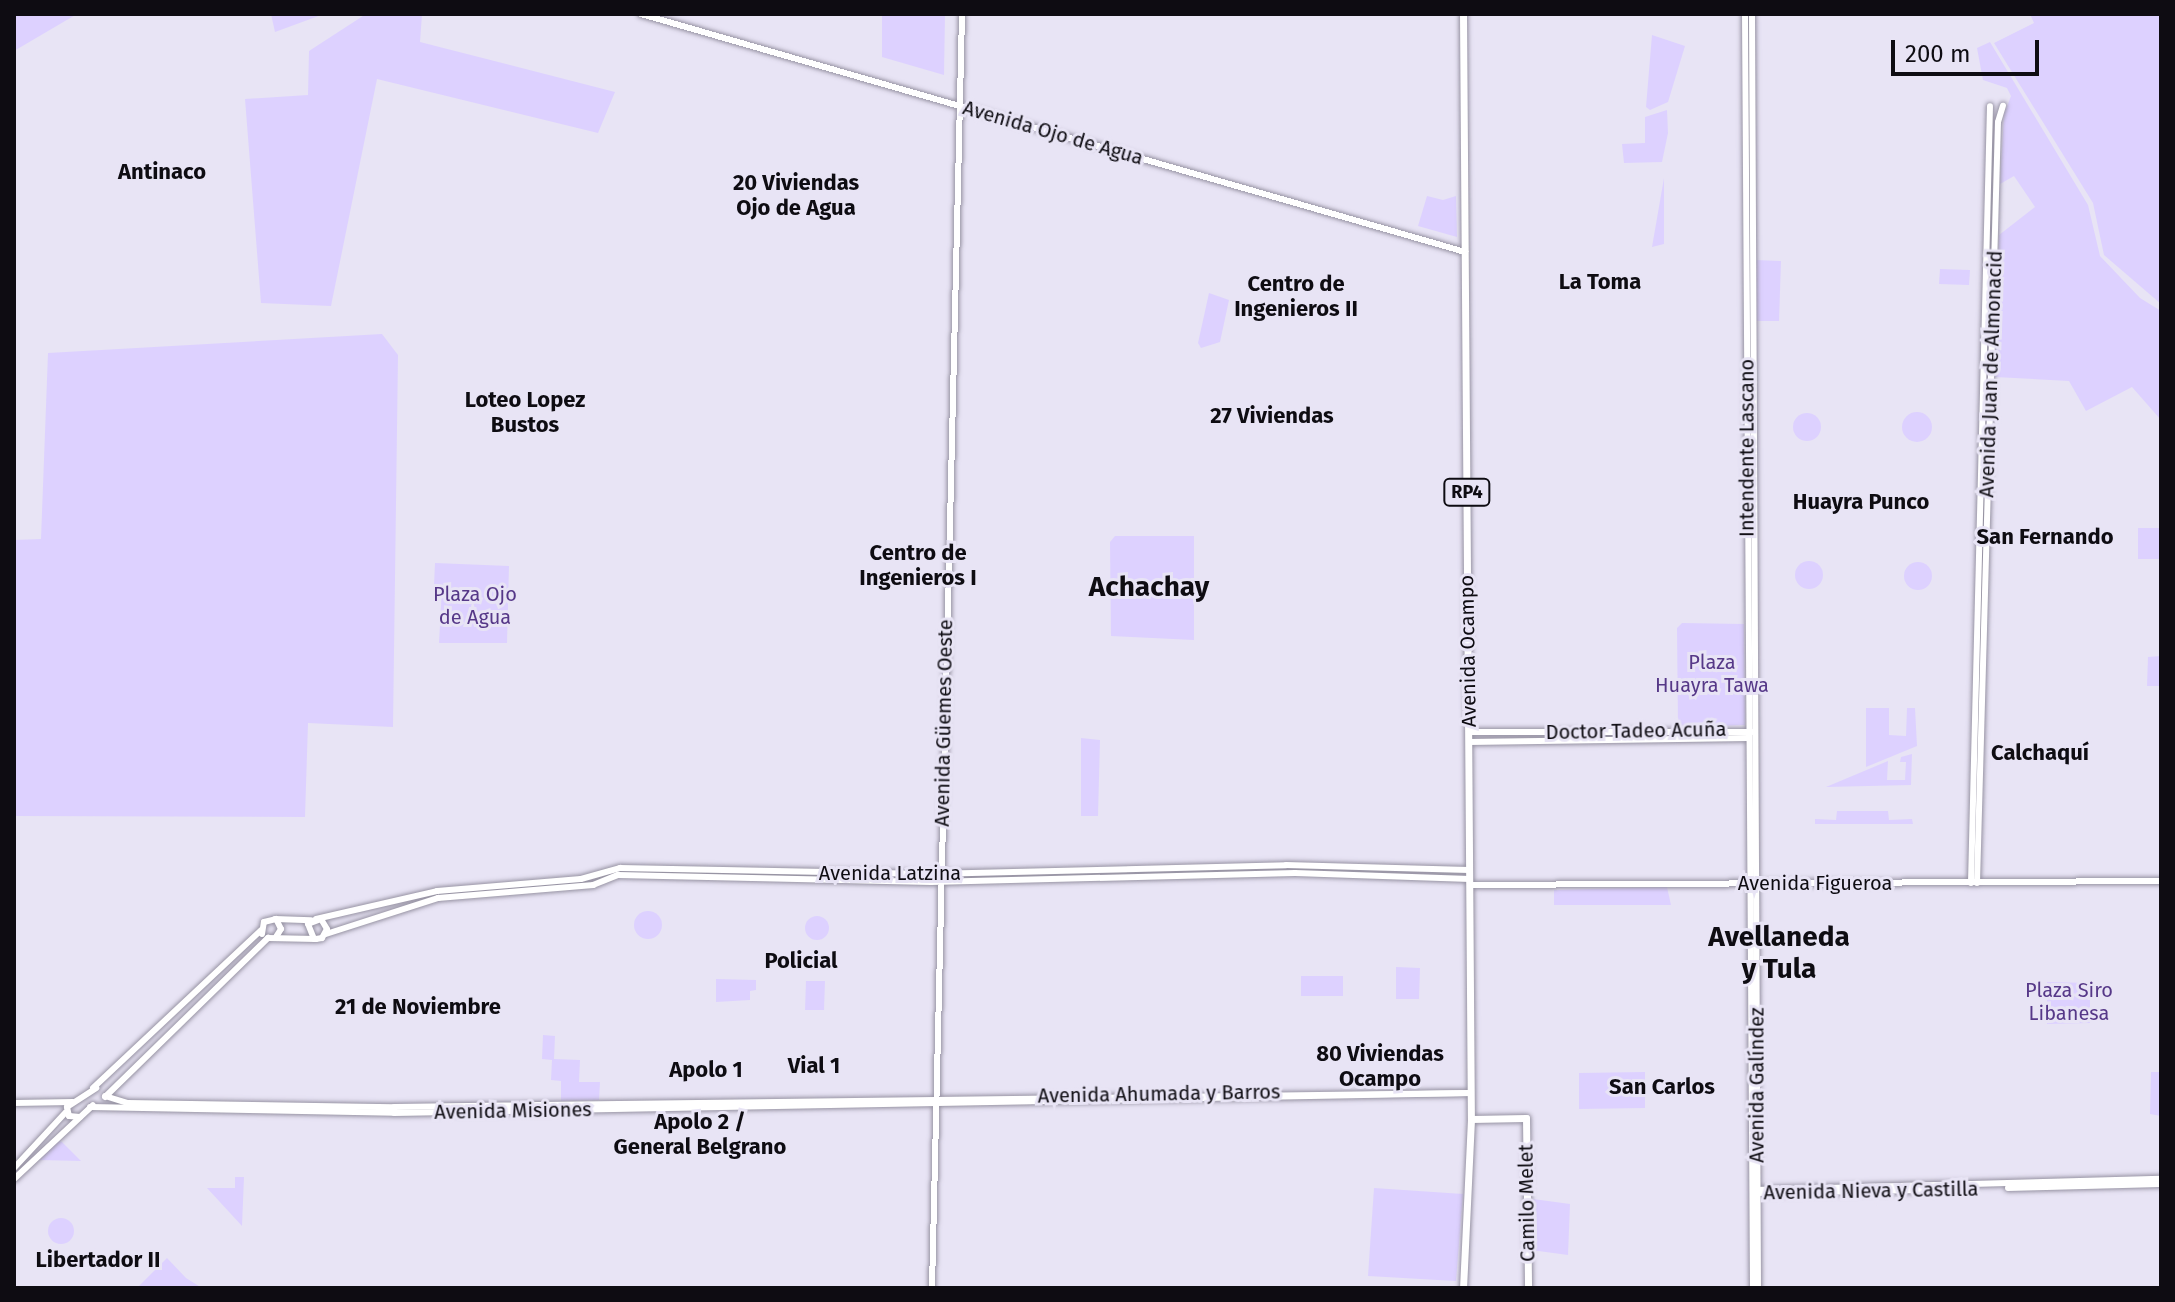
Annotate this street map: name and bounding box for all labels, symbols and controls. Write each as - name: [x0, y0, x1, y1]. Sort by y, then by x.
- scale bar: [1895, 24, 2043, 74]
- text: 200 m: [1905, 40, 1971, 68]
- street label: Avenida Ojo de Agua: [960, 96, 1146, 170]
- district label: Antinaco: [118, 159, 206, 185]
- district label: 20 Viviendas Ojo de Agua: [733, 169, 859, 220]
- street label: Avenida Juan de Almonacid: [1975, 250, 2007, 498]
- district label: La Toma: [1559, 269, 1641, 295]
- district label: Centro de Ingenieros II: [1234, 270, 1358, 322]
- street label: Intendente Lascano: [1735, 359, 1759, 537]
- district label: Loteo Lopez Bustos: [465, 386, 585, 438]
- district label: 27 Viviendas: [1210, 403, 1334, 429]
- road number: RP4: [1443, 478, 1491, 506]
- district label: Huayra Punco: [1793, 489, 1929, 515]
- district label: San Fernando: [1977, 524, 2113, 550]
- district label: Centro de Ingenieros I: [859, 539, 977, 590]
- district label: Achachay: [1089, 570, 1209, 604]
- street label: Avenida Ocampo: [1455, 575, 1481, 727]
- park label: Plaza Ojo de Agua: [433, 582, 517, 629]
- street label: Avenida Güemes Oeste: [930, 619, 958, 827]
- park label: Plaza Huayra Tawa: [1655, 651, 1769, 698]
- street label: Doctor Tadeo Acuña: [1545, 717, 1727, 745]
- district label: Calchaquí: [1991, 740, 2089, 766]
- street label: Avenida Latzina: [819, 861, 961, 885]
- street label: Avenida Figueroa: [1738, 871, 1892, 895]
- district label: Avellaneda y Tula: [1708, 920, 1850, 986]
- district label: Policial: [764, 948, 838, 974]
- park label: Plaza Siro Libanesa: [2025, 979, 2113, 1026]
- district label: 21 de Noviembre: [335, 994, 501, 1020]
- street label: Avenida Galíndez: [1745, 1007, 1769, 1163]
- district label: 80 Viviendas Ocampo: [1316, 1040, 1444, 1092]
- district label: Vial 1: [788, 1053, 840, 1079]
- district label: Apolo 1: [669, 1057, 743, 1083]
- district label: San Carlos: [1609, 1074, 1715, 1100]
- street label: Avenida Ahumada y Barros: [1037, 1080, 1281, 1108]
- street label: Avenida Misiones: [434, 1098, 592, 1124]
- district label: Apolo 2 / General Belgrano: [614, 1108, 786, 1160]
- street label: Camilo Melet: [1514, 1144, 1540, 1262]
- street label: Avenida Nieva y Castilla: [1763, 1177, 1979, 1205]
- district label: Libertador II: [36, 1247, 160, 1273]

